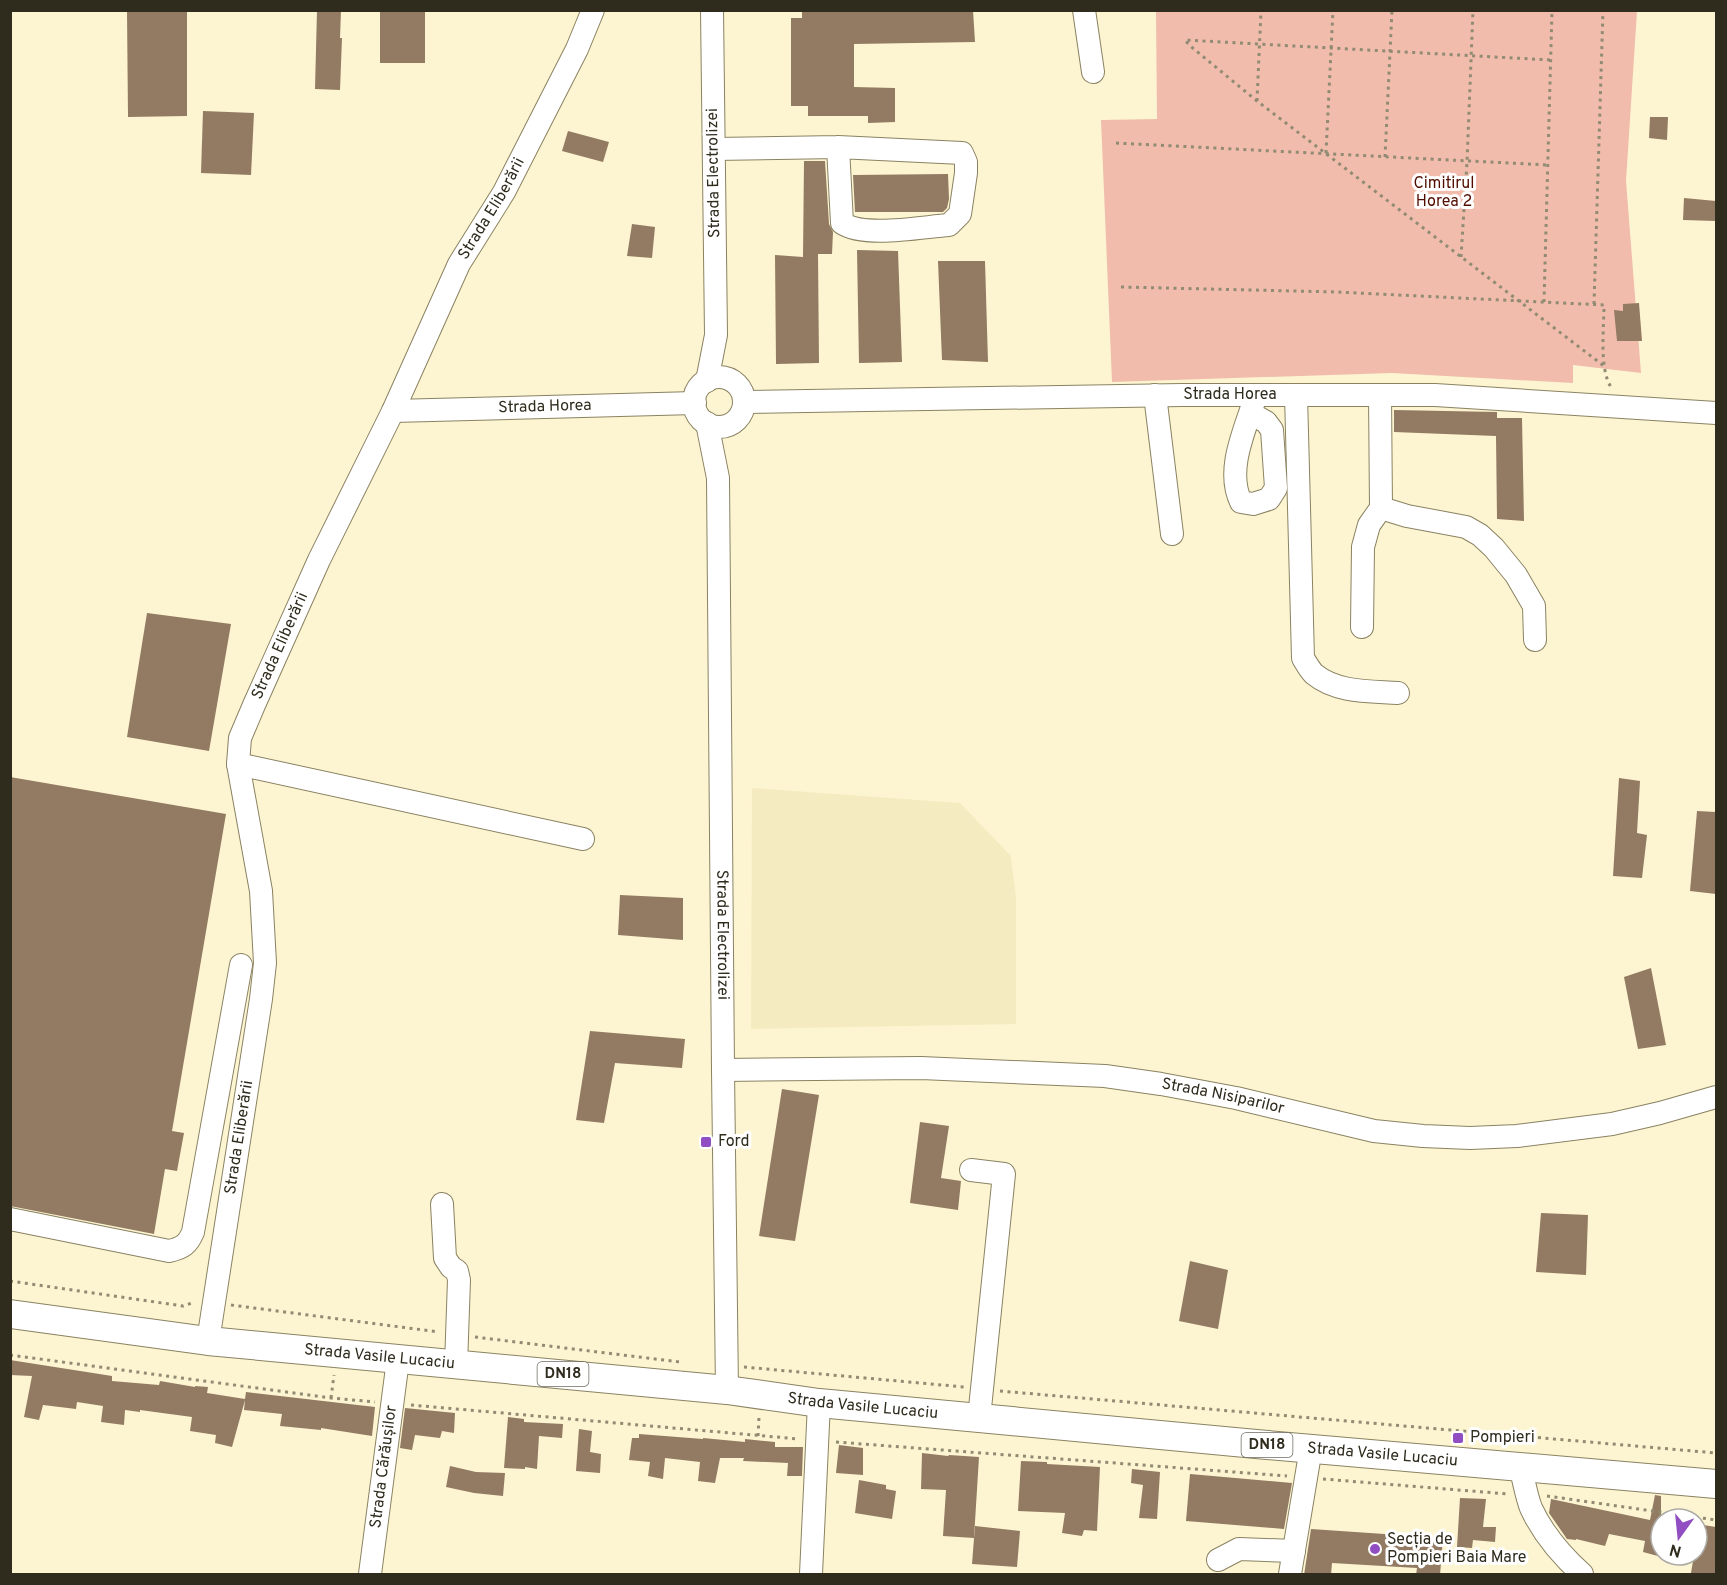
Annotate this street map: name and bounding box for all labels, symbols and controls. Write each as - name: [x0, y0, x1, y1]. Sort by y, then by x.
- street label: Strada Electrolizei: [703, 108, 725, 238]
- street label: Strada Eliberării: [454, 155, 530, 264]
- park label: Cimitirul Horea 2: [1413, 174, 1475, 212]
- street label: Strada Horea: [1183, 385, 1277, 405]
- street label: Strada Horea: [498, 396, 592, 418]
- street label: Strada Eliberării: [248, 589, 313, 703]
- street label: Strada Electrolizei: [711, 870, 732, 1000]
- street label: Strada Nisiparilor: [1160, 1074, 1286, 1119]
- street label: Strada Eliberării: [221, 1079, 258, 1196]
- place label: Ford: [718, 1132, 749, 1152]
- marker: Ford: [699, 1135, 713, 1149]
- street label: Strada Vasile Lucaciu: [303, 1340, 456, 1374]
- road number: DN18: [538, 1362, 588, 1386]
- street label: Strada Vasile Lucaciu: [786, 1389, 939, 1424]
- street label: Strada Cărăușilor: [366, 1404, 402, 1530]
- place label: Pompieri: [1470, 1428, 1535, 1448]
- marker: Pompieri: [1451, 1431, 1465, 1445]
- road number: DN18: [1242, 1433, 1292, 1457]
- street label: Strada Vasile Lucaciu: [1306, 1438, 1459, 1472]
- north arrow: [1649, 1507, 1709, 1567]
- place label: Secția de Pompieri Baia Mare: [1387, 1530, 1526, 1568]
- text: N: [1667, 1538, 1684, 1561]
- marker: Secția de Pompieri Baia Mare: [1368, 1542, 1382, 1556]

